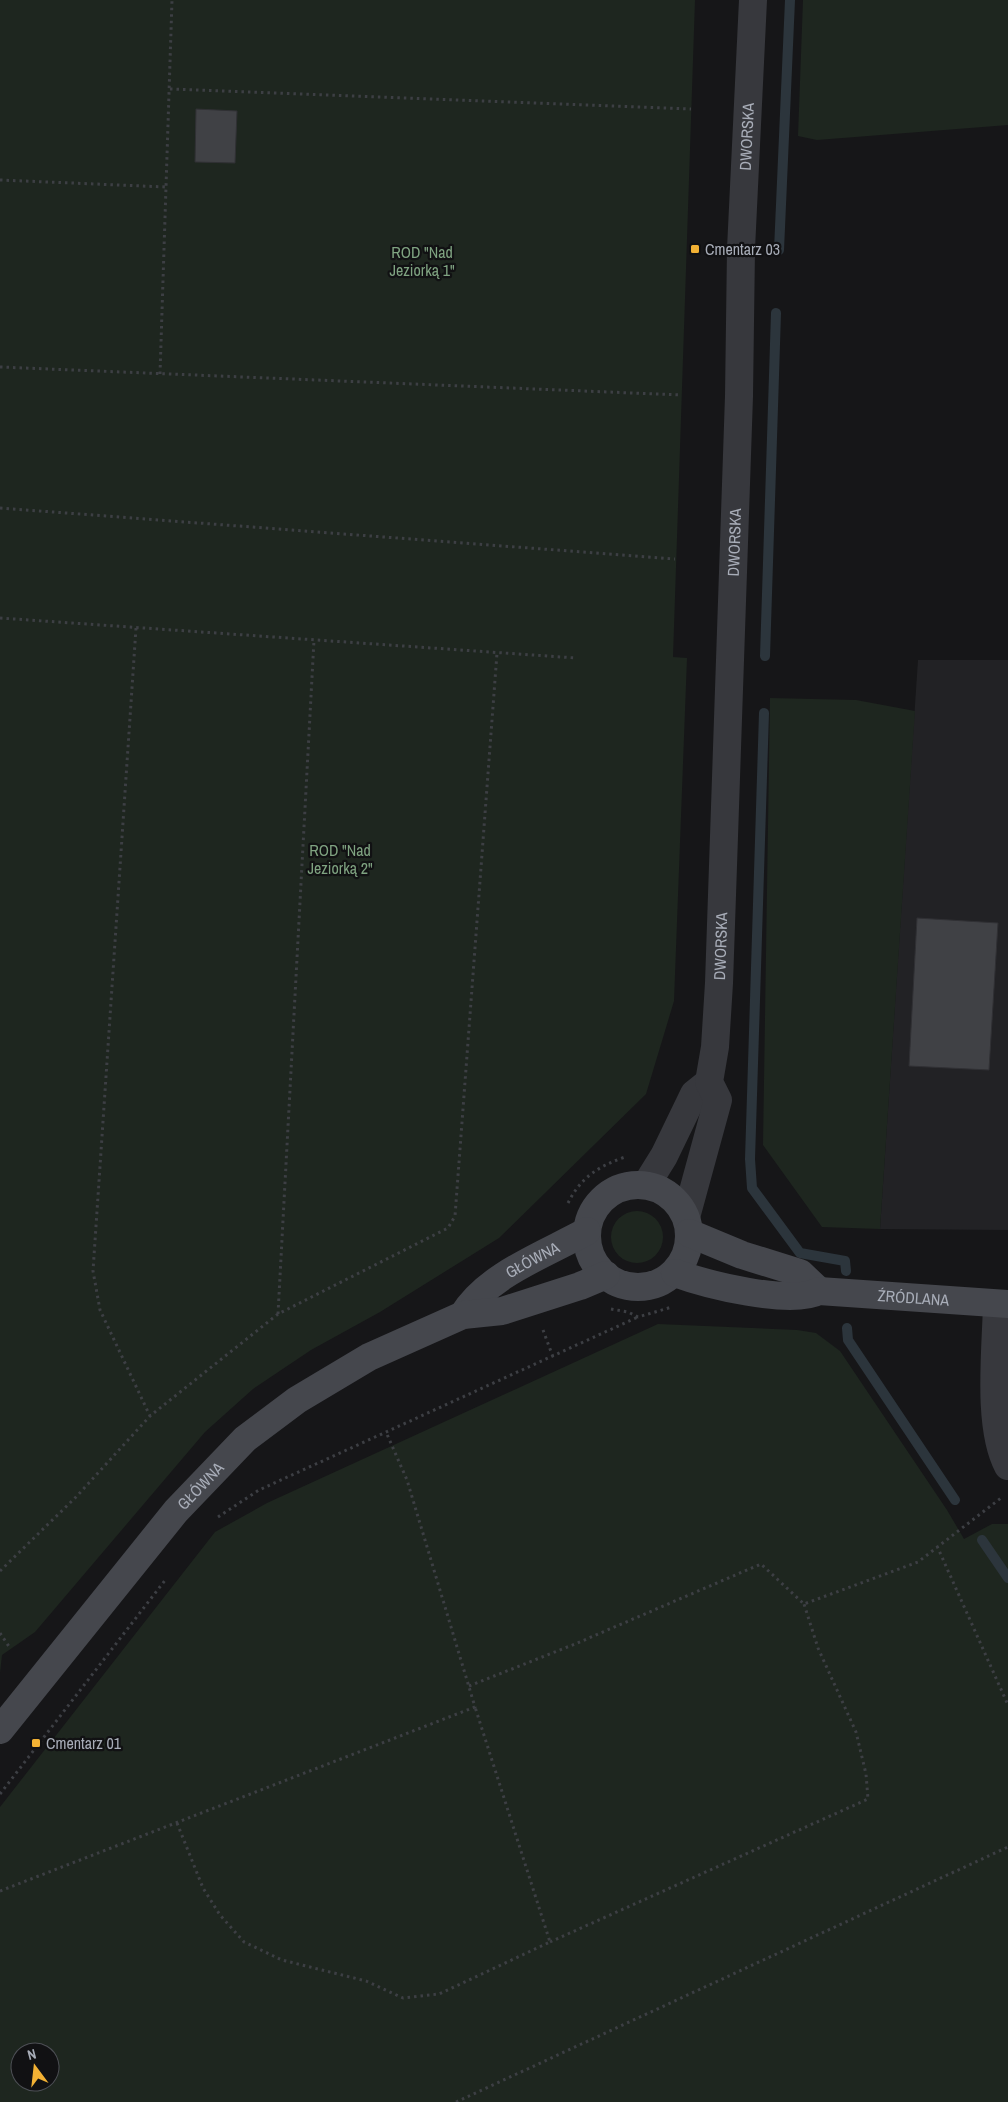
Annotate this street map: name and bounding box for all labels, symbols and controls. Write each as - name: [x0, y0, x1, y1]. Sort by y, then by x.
- street label: DWORSKA: [734, 102, 759, 171]
- place label: Cmentarz 03: [705, 238, 780, 260]
- park label: ROD "Nad Jeziorką 1": [389, 241, 455, 281]
- marker: Cmentarz 03: [689, 243, 701, 255]
- street label: DWORSKA: [722, 508, 746, 577]
- park label: ROD "Nad Jeziorką 2": [307, 839, 373, 879]
- street label: DWORSKA: [708, 912, 732, 980]
- street label: GŁÓWNA: [501, 1236, 563, 1283]
- street label: ŹRÓDLANA: [877, 1284, 950, 1311]
- street label: GŁÓWNA: [172, 1457, 229, 1514]
- place label: Cmentarz 01: [46, 1732, 122, 1754]
- marker: Cmentarz 01: [30, 1737, 42, 1749]
- north arrow: [10, 2042, 60, 2092]
- text: N: [25, 2045, 38, 2064]

